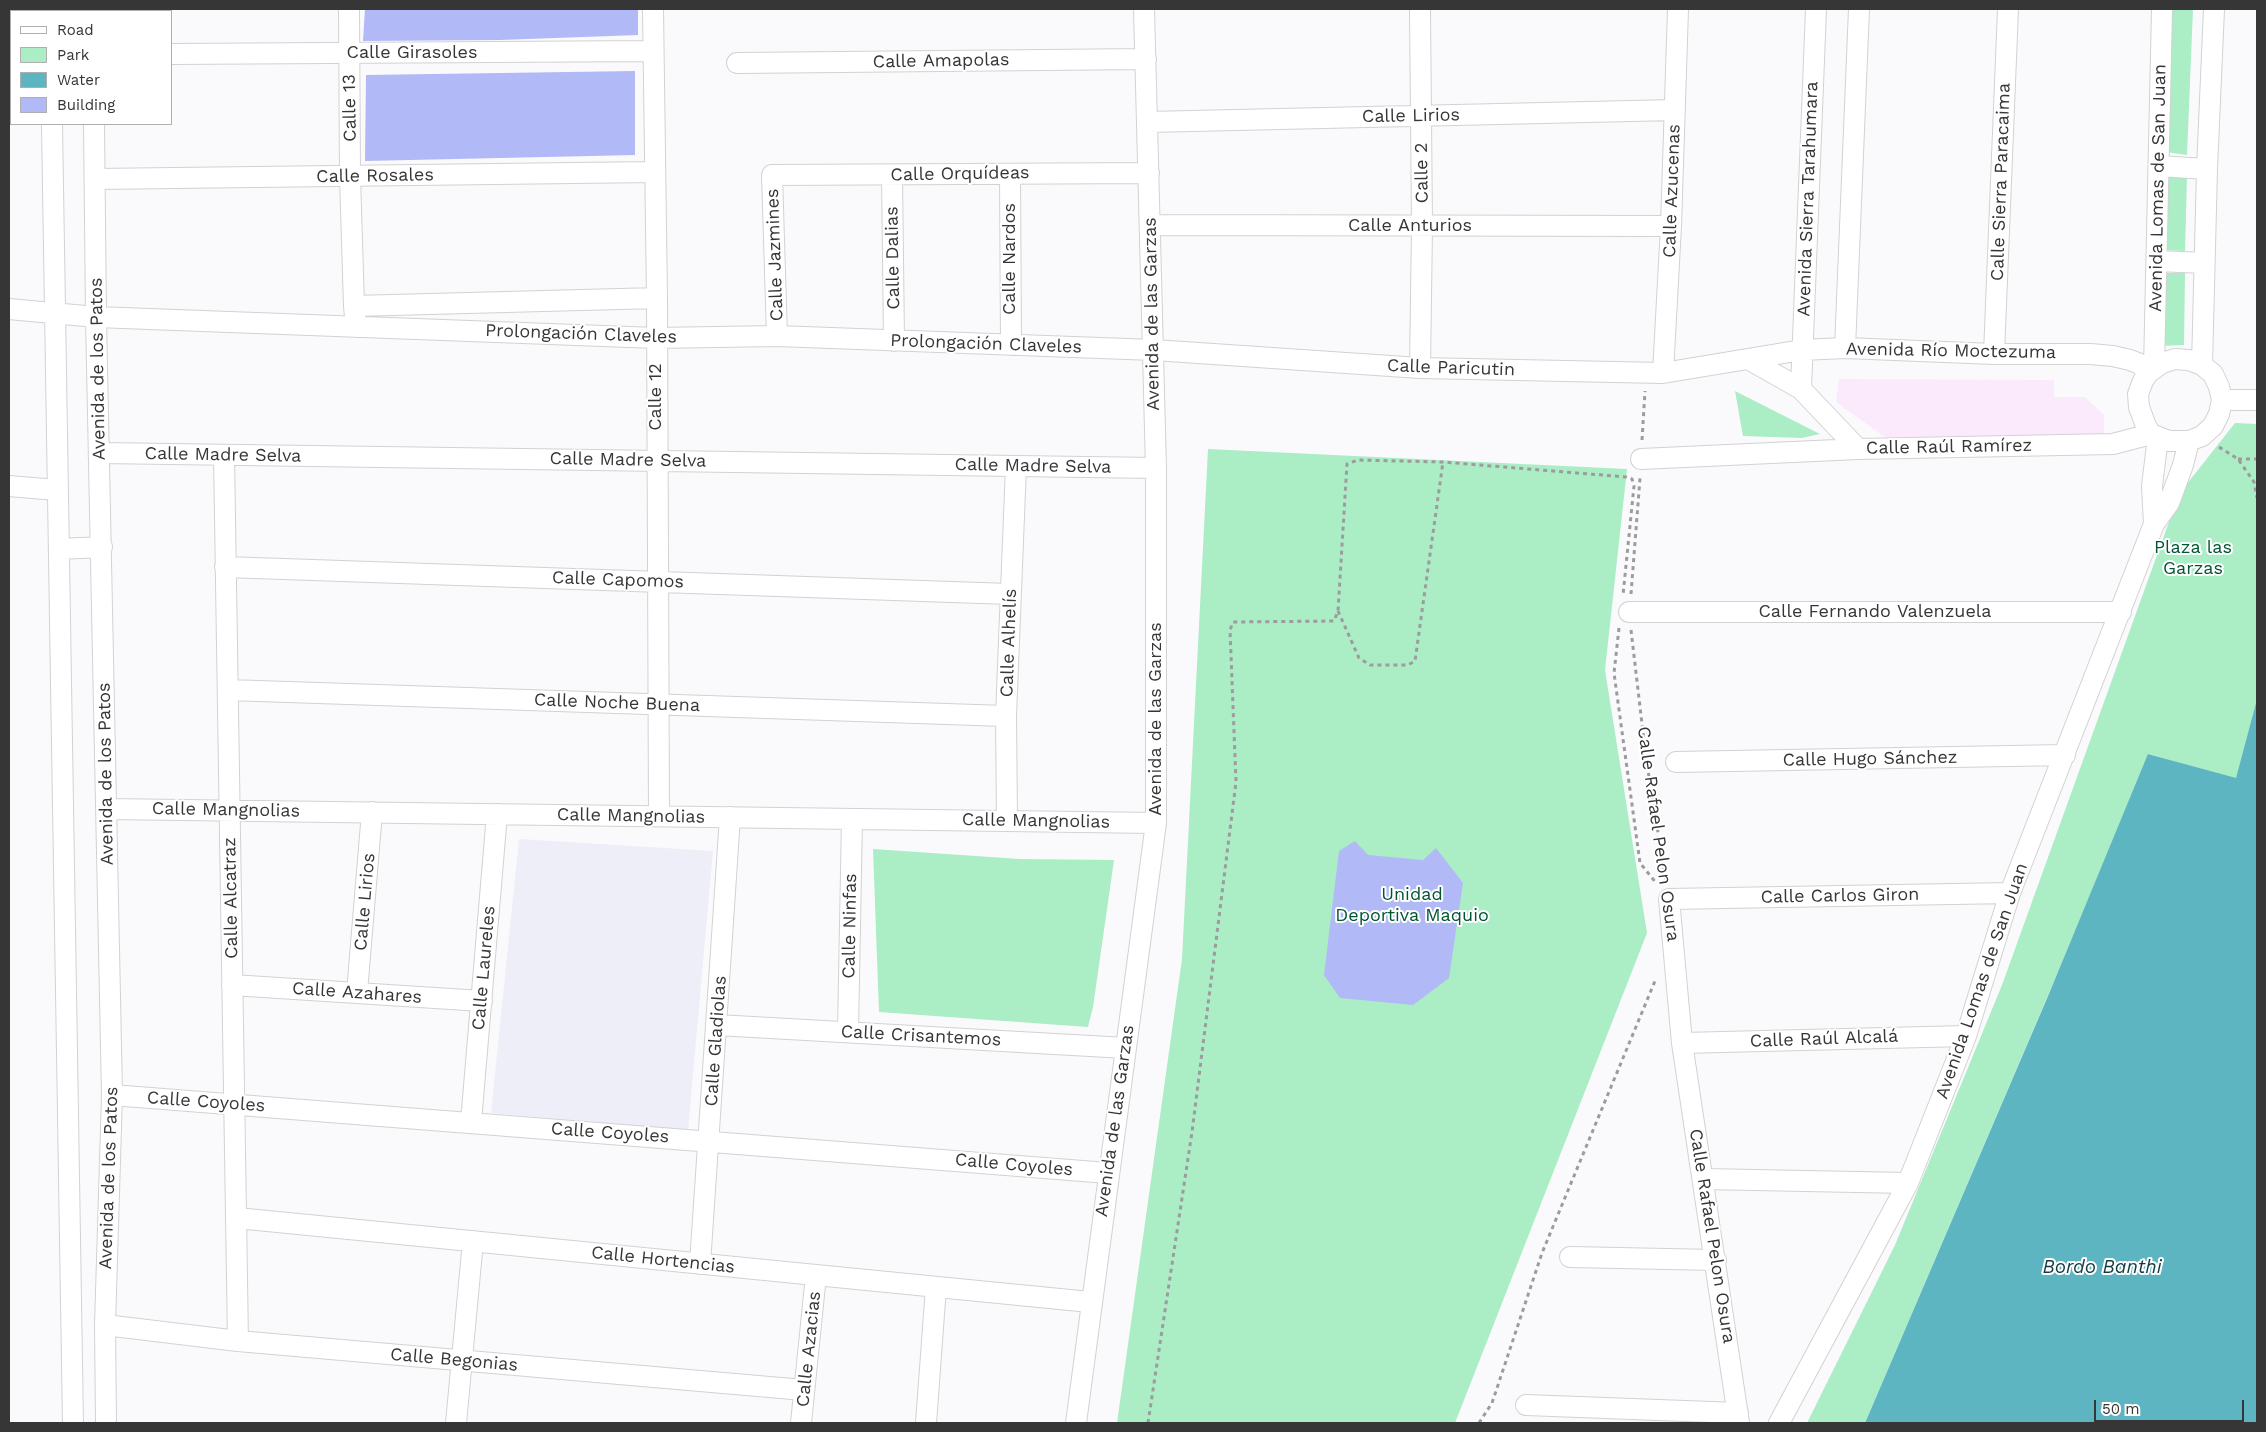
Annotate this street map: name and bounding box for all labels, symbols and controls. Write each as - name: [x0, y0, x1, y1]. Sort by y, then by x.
- legend: [10, 10, 172, 125]
- text: Road: [57, 21, 94, 39]
- street label: Calle Girasoles: [347, 42, 477, 64]
- text: Park: [57, 46, 89, 64]
- street label: Calle Amapolas: [873, 49, 1009, 73]
- street label: Avenida Lomas de San Juan: [2145, 64, 2171, 312]
- text: Water: [57, 71, 100, 89]
- street label: Calle 13: [339, 74, 361, 142]
- street label: Avenida Sierra Tarahumara: [1793, 81, 1823, 317]
- street label: Calle Sierra Paracaima: [1987, 83, 2015, 281]
- text: Building: [57, 96, 115, 114]
- street label: Calle Lirios: [1362, 104, 1460, 128]
- street label: Calle Azucenas: [1659, 124, 1685, 258]
- street label: Calle 2: [1411, 143, 1433, 203]
- street label: Calle Orquídeas: [890, 162, 1030, 186]
- street label: Calle Rosales: [316, 164, 434, 188]
- street label: Calle Jazmines: [762, 188, 788, 322]
- street label: Calle Nardos: [999, 203, 1021, 315]
- street label: Calle Dalias: [881, 206, 905, 310]
- street label: Calle Anturios: [1348, 215, 1472, 237]
- street label: Avenida de las Garzas: [1140, 217, 1164, 411]
- street label: Avenida de los Patos: [86, 277, 110, 461]
- street label: Prolongación Claveles: [485, 320, 677, 348]
- street label: Prolongación Claveles: [890, 330, 1082, 358]
- street label: Avenida Río Moctezuma: [1846, 338, 2056, 364]
- street label: Calle Paricutin: [1387, 355, 1515, 381]
- street label: Calle 12: [645, 363, 667, 431]
- street label: Calle Raúl Ramírez: [1866, 435, 2032, 459]
- street label: Calle Madre Selva: [144, 443, 302, 467]
- street label: Calle Madre Selva: [549, 448, 707, 472]
- street label: Calle Madre Selva: [954, 454, 1112, 478]
- park label: Plaza las Garzas: [2154, 537, 2232, 580]
- street label: Calle Capomos: [552, 567, 684, 593]
- street label: Calle Alhelís: [996, 588, 1022, 698]
- street label: Calle Fernando Valenzuela: [1758, 601, 1992, 623]
- street label: Avenida de las Garzas: [1145, 622, 1167, 816]
- street label: Avenida de los Patos: [94, 682, 118, 866]
- street label: Calle Noche Buena: [534, 689, 700, 717]
- street label: Calle Rafael Pelon Osura: [1632, 725, 1684, 943]
- street label: Calle Hugo Sánchez: [1782, 747, 1958, 771]
- street label: Calle Mangnolias: [152, 798, 300, 822]
- street label: Calle Mangnolias: [557, 804, 705, 828]
- street label: Calle Mangnolias: [962, 809, 1110, 833]
- street label: Calle Alcatraz: [219, 837, 243, 959]
- street label: Calle Lirios: [350, 852, 380, 952]
- street label: Avenida Lomas de San Juan: [1931, 860, 2033, 1102]
- street label: Calle Ninfas: [838, 873, 862, 979]
- park label: Unidad Deportiva Maquio: [1335, 884, 1489, 926]
- street label: Calle Carlos Giron: [1760, 884, 1920, 908]
- street label: Calle Laureles: [468, 905, 500, 1031]
- street label: Calle Gladiolas: [701, 975, 731, 1107]
- street label: Calle Azahares: [291, 978, 423, 1008]
- street label: Calle Crisantemos: [840, 1021, 1002, 1051]
- street label: Avenida de las Garzas: [1091, 1024, 1139, 1218]
- street label: Calle Raúl Alcalá: [1749, 1026, 1899, 1052]
- street label: Avenida de los Patos: [95, 1086, 123, 1270]
- street label: Calle Coyoles: [146, 1087, 266, 1117]
- street label: Calle Coyoles: [550, 1118, 670, 1148]
- street label: Calle Rafael Pelon Osura: [1684, 1127, 1740, 1345]
- street label: Calle Coyoles: [954, 1149, 1074, 1181]
- street label: Calle Hortencias: [590, 1242, 736, 1278]
- water label: Bordo Banthi: [2042, 1256, 2162, 1278]
- street label: Calle Azacias: [792, 1290, 826, 1408]
- street label: Calle Begonias: [389, 1344, 519, 1376]
- scale bar: [2096, 1390, 2246, 1422]
- text: 50 m: [2102, 1400, 2139, 1418]

